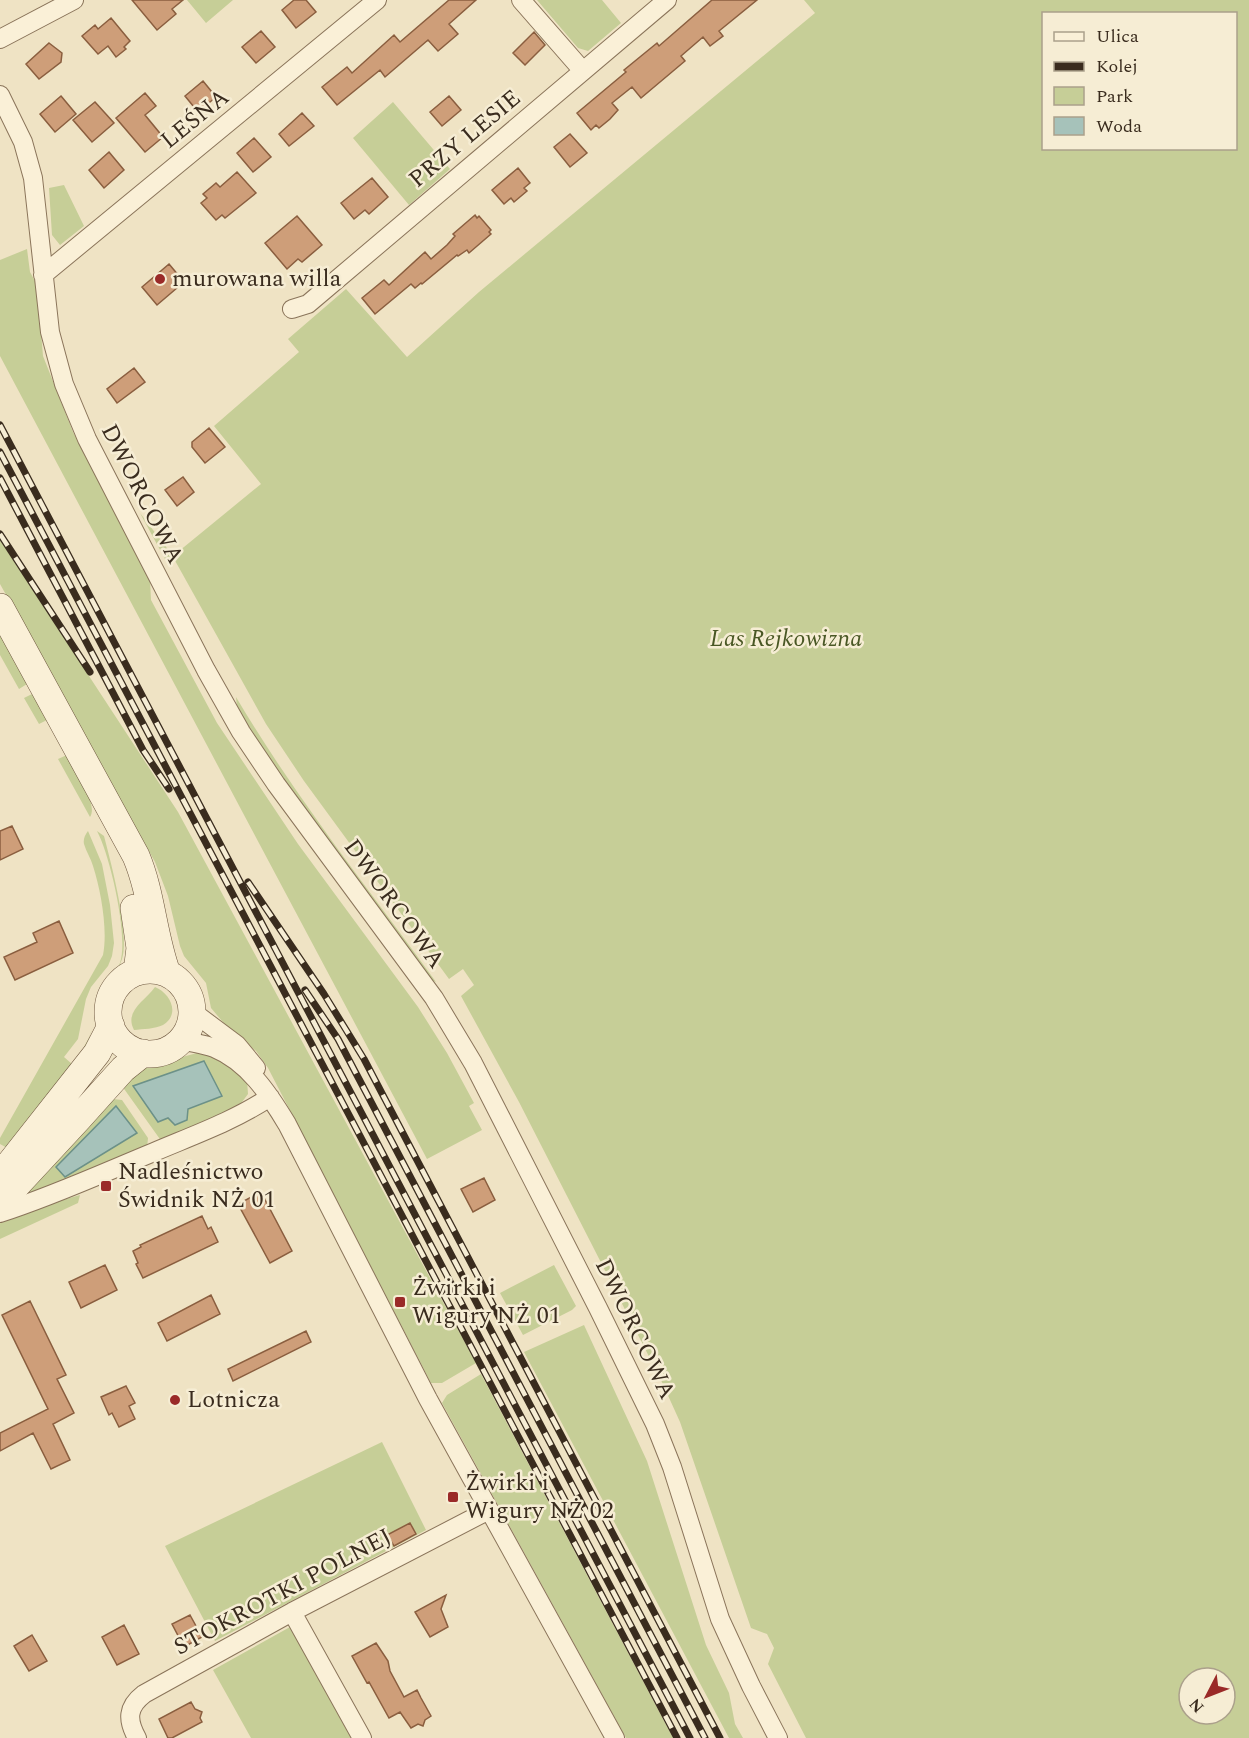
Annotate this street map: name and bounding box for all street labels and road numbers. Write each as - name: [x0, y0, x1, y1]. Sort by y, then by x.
- street label: LEŚNA: [153, 80, 237, 158]
- street label: PRZY LESIE: [401, 81, 529, 197]
- street label: DWORCOWA: [91, 418, 193, 570]
- street label: DWORCOWA: [334, 831, 454, 977]
- street label: DWORCOWA: [585, 1252, 685, 1406]
- street label: STOKROTKI POLNEJ: [167, 1519, 399, 1665]

